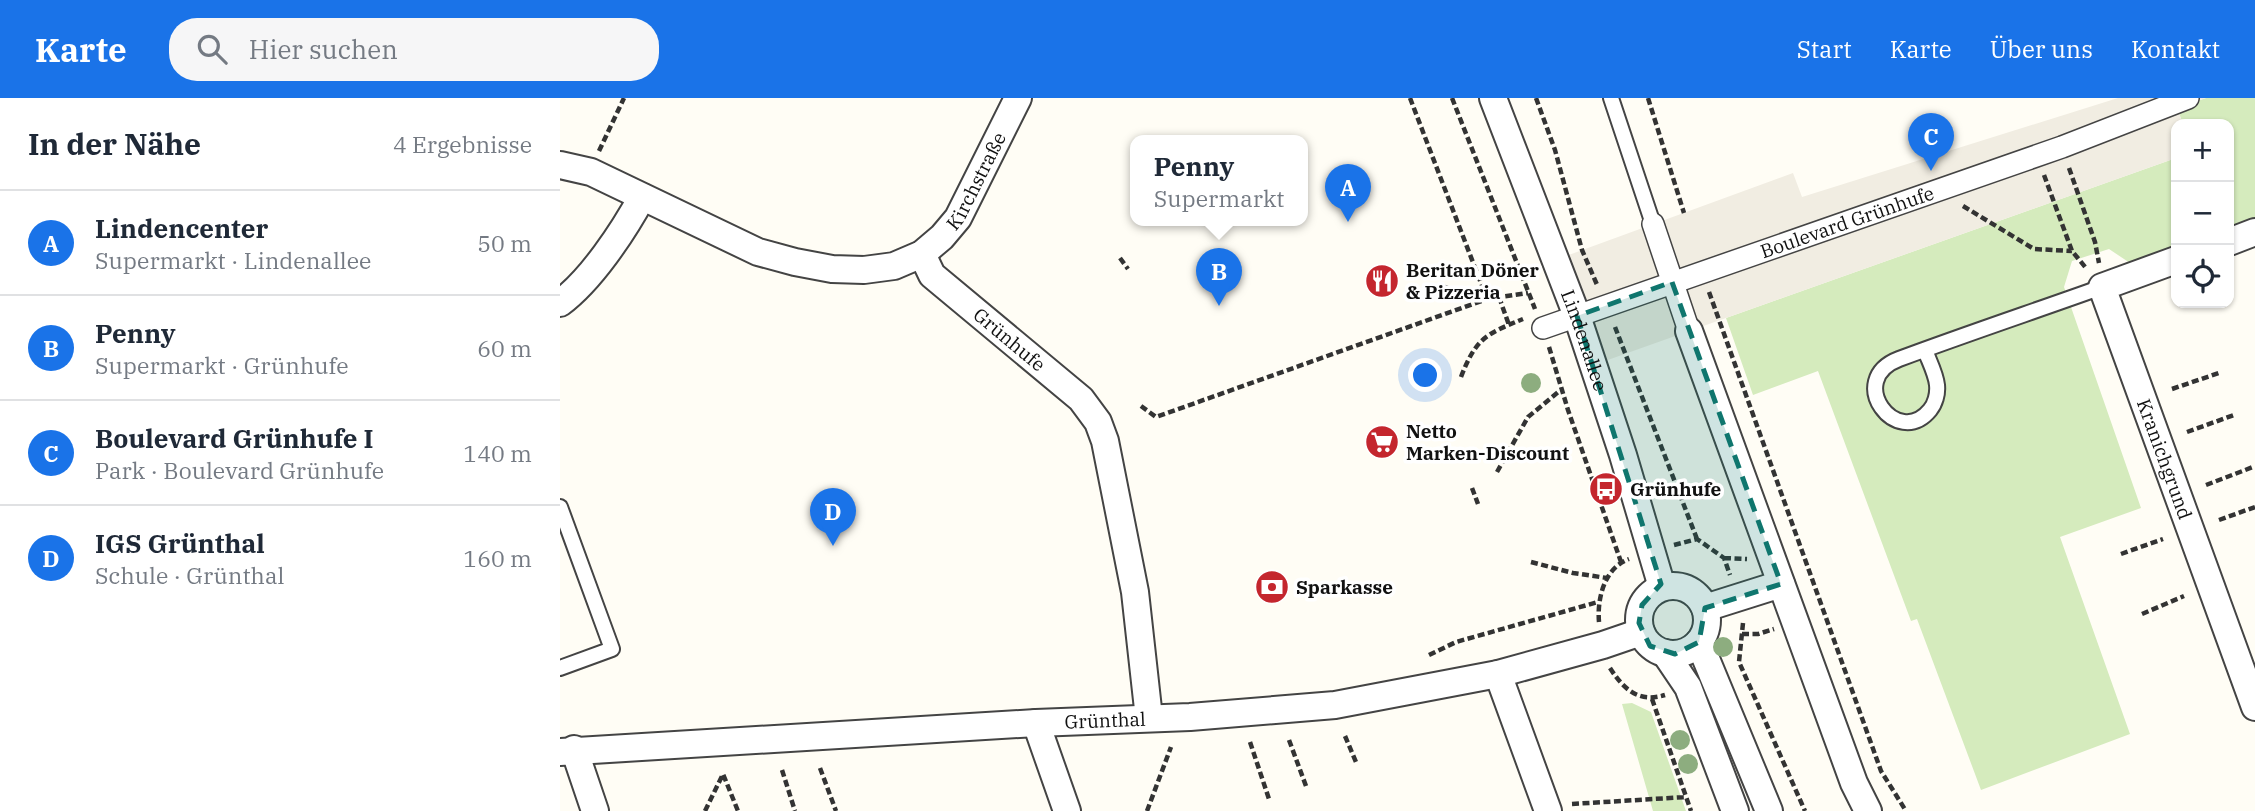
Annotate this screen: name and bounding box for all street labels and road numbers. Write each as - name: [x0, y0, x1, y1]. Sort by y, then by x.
- street label: Kirchstraße: [941, 128, 1011, 235]
- street label: Boulevard Grünhufe: [1757, 181, 1937, 263]
- street label: Lindenallee: [1556, 286, 1613, 394]
- street label: Grünhufe: [968, 303, 1050, 376]
- street label: Kranichgrund: [2132, 396, 2198, 523]
- street label: Grünthal: [1064, 707, 1146, 734]

